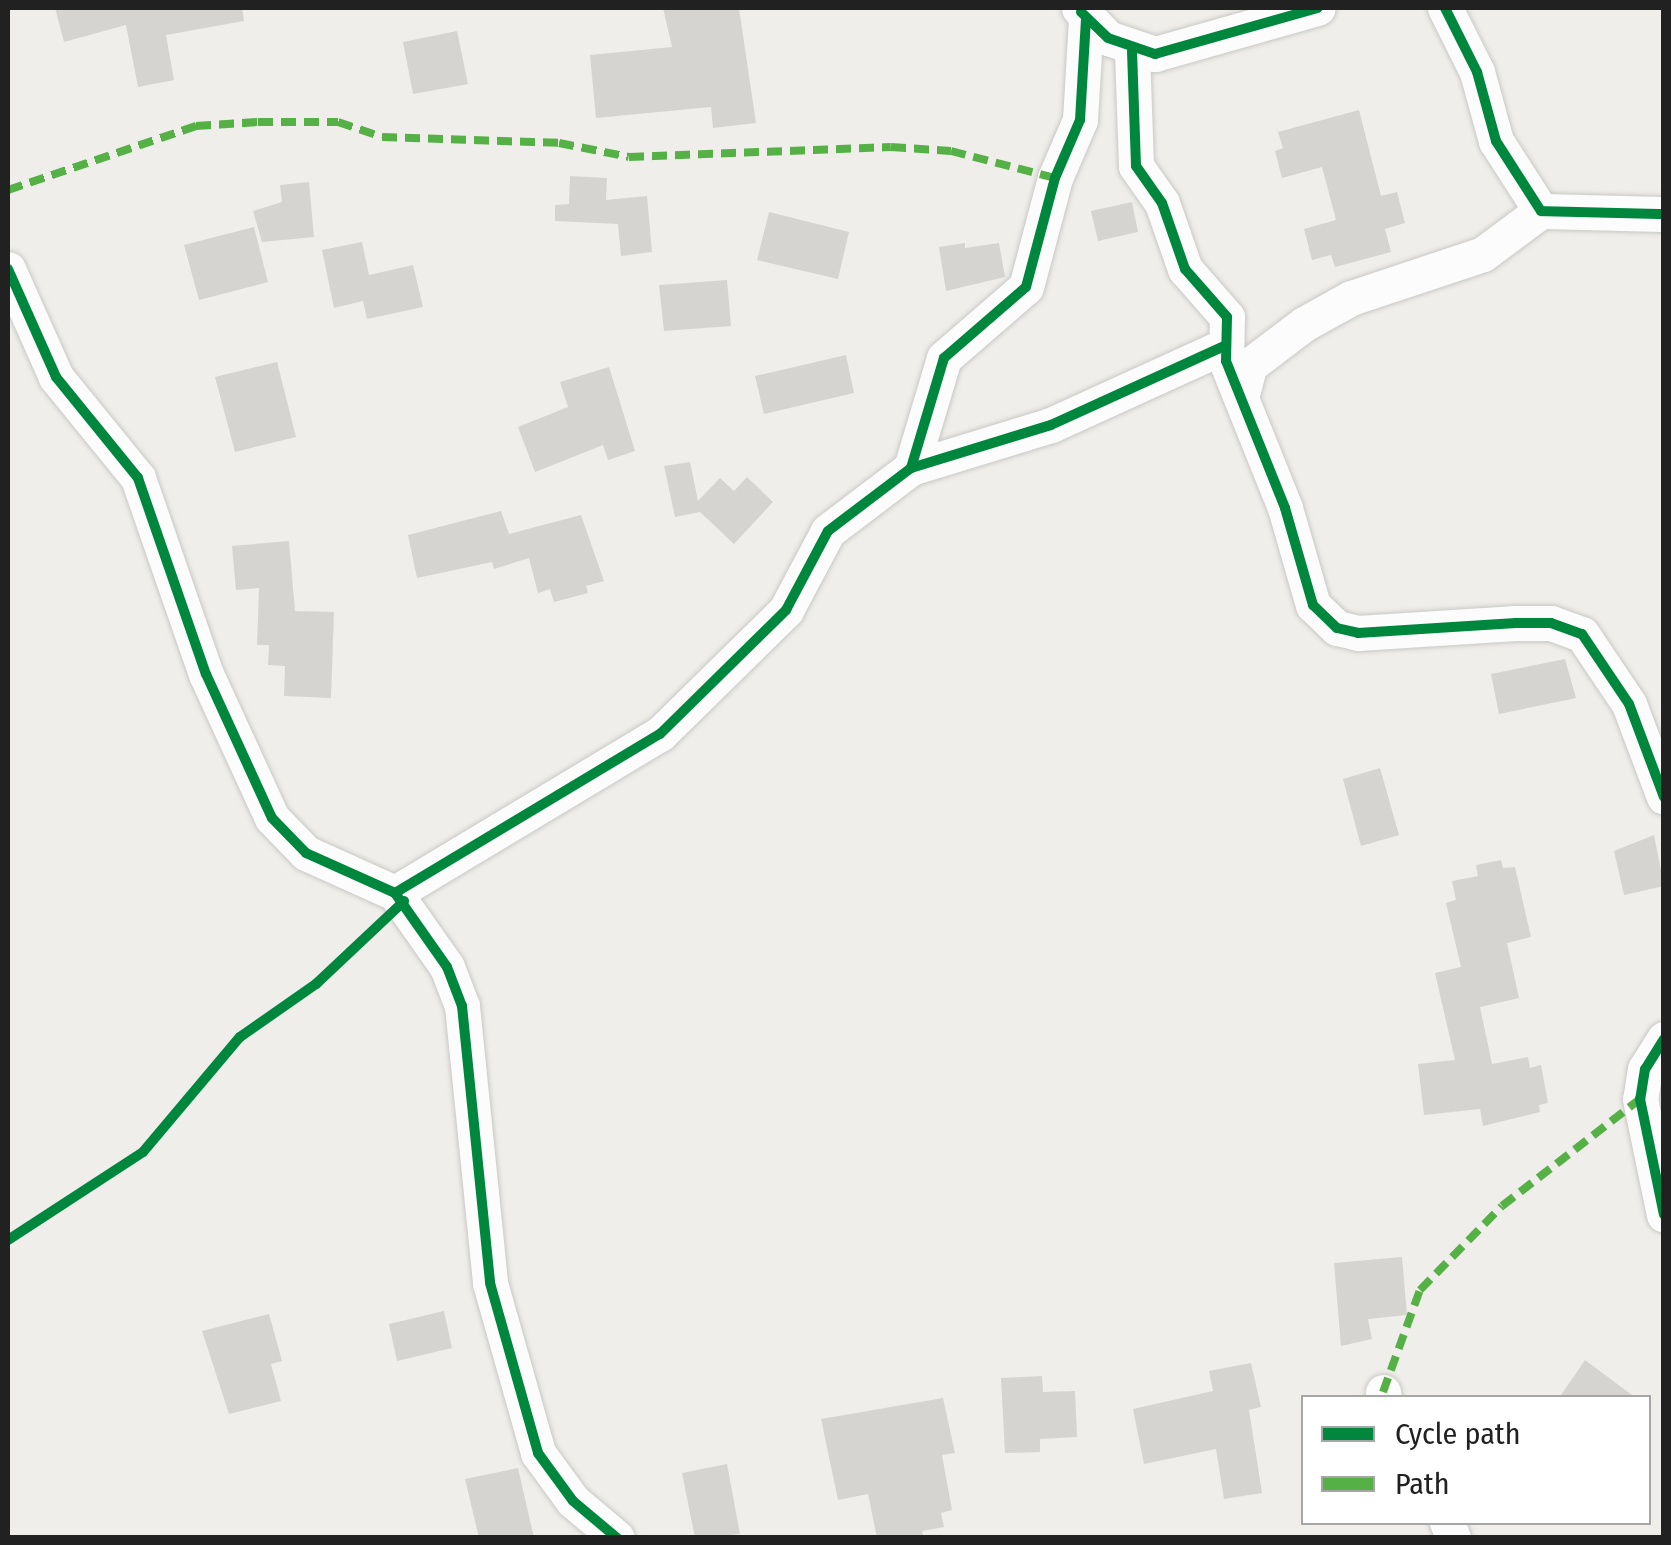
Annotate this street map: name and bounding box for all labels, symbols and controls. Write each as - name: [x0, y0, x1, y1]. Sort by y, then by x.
- legend: [1301, 1395, 1651, 1525]
- text: Cycle path: [1395, 1416, 1521, 1452]
- text: Path: [1395, 1466, 1449, 1502]

